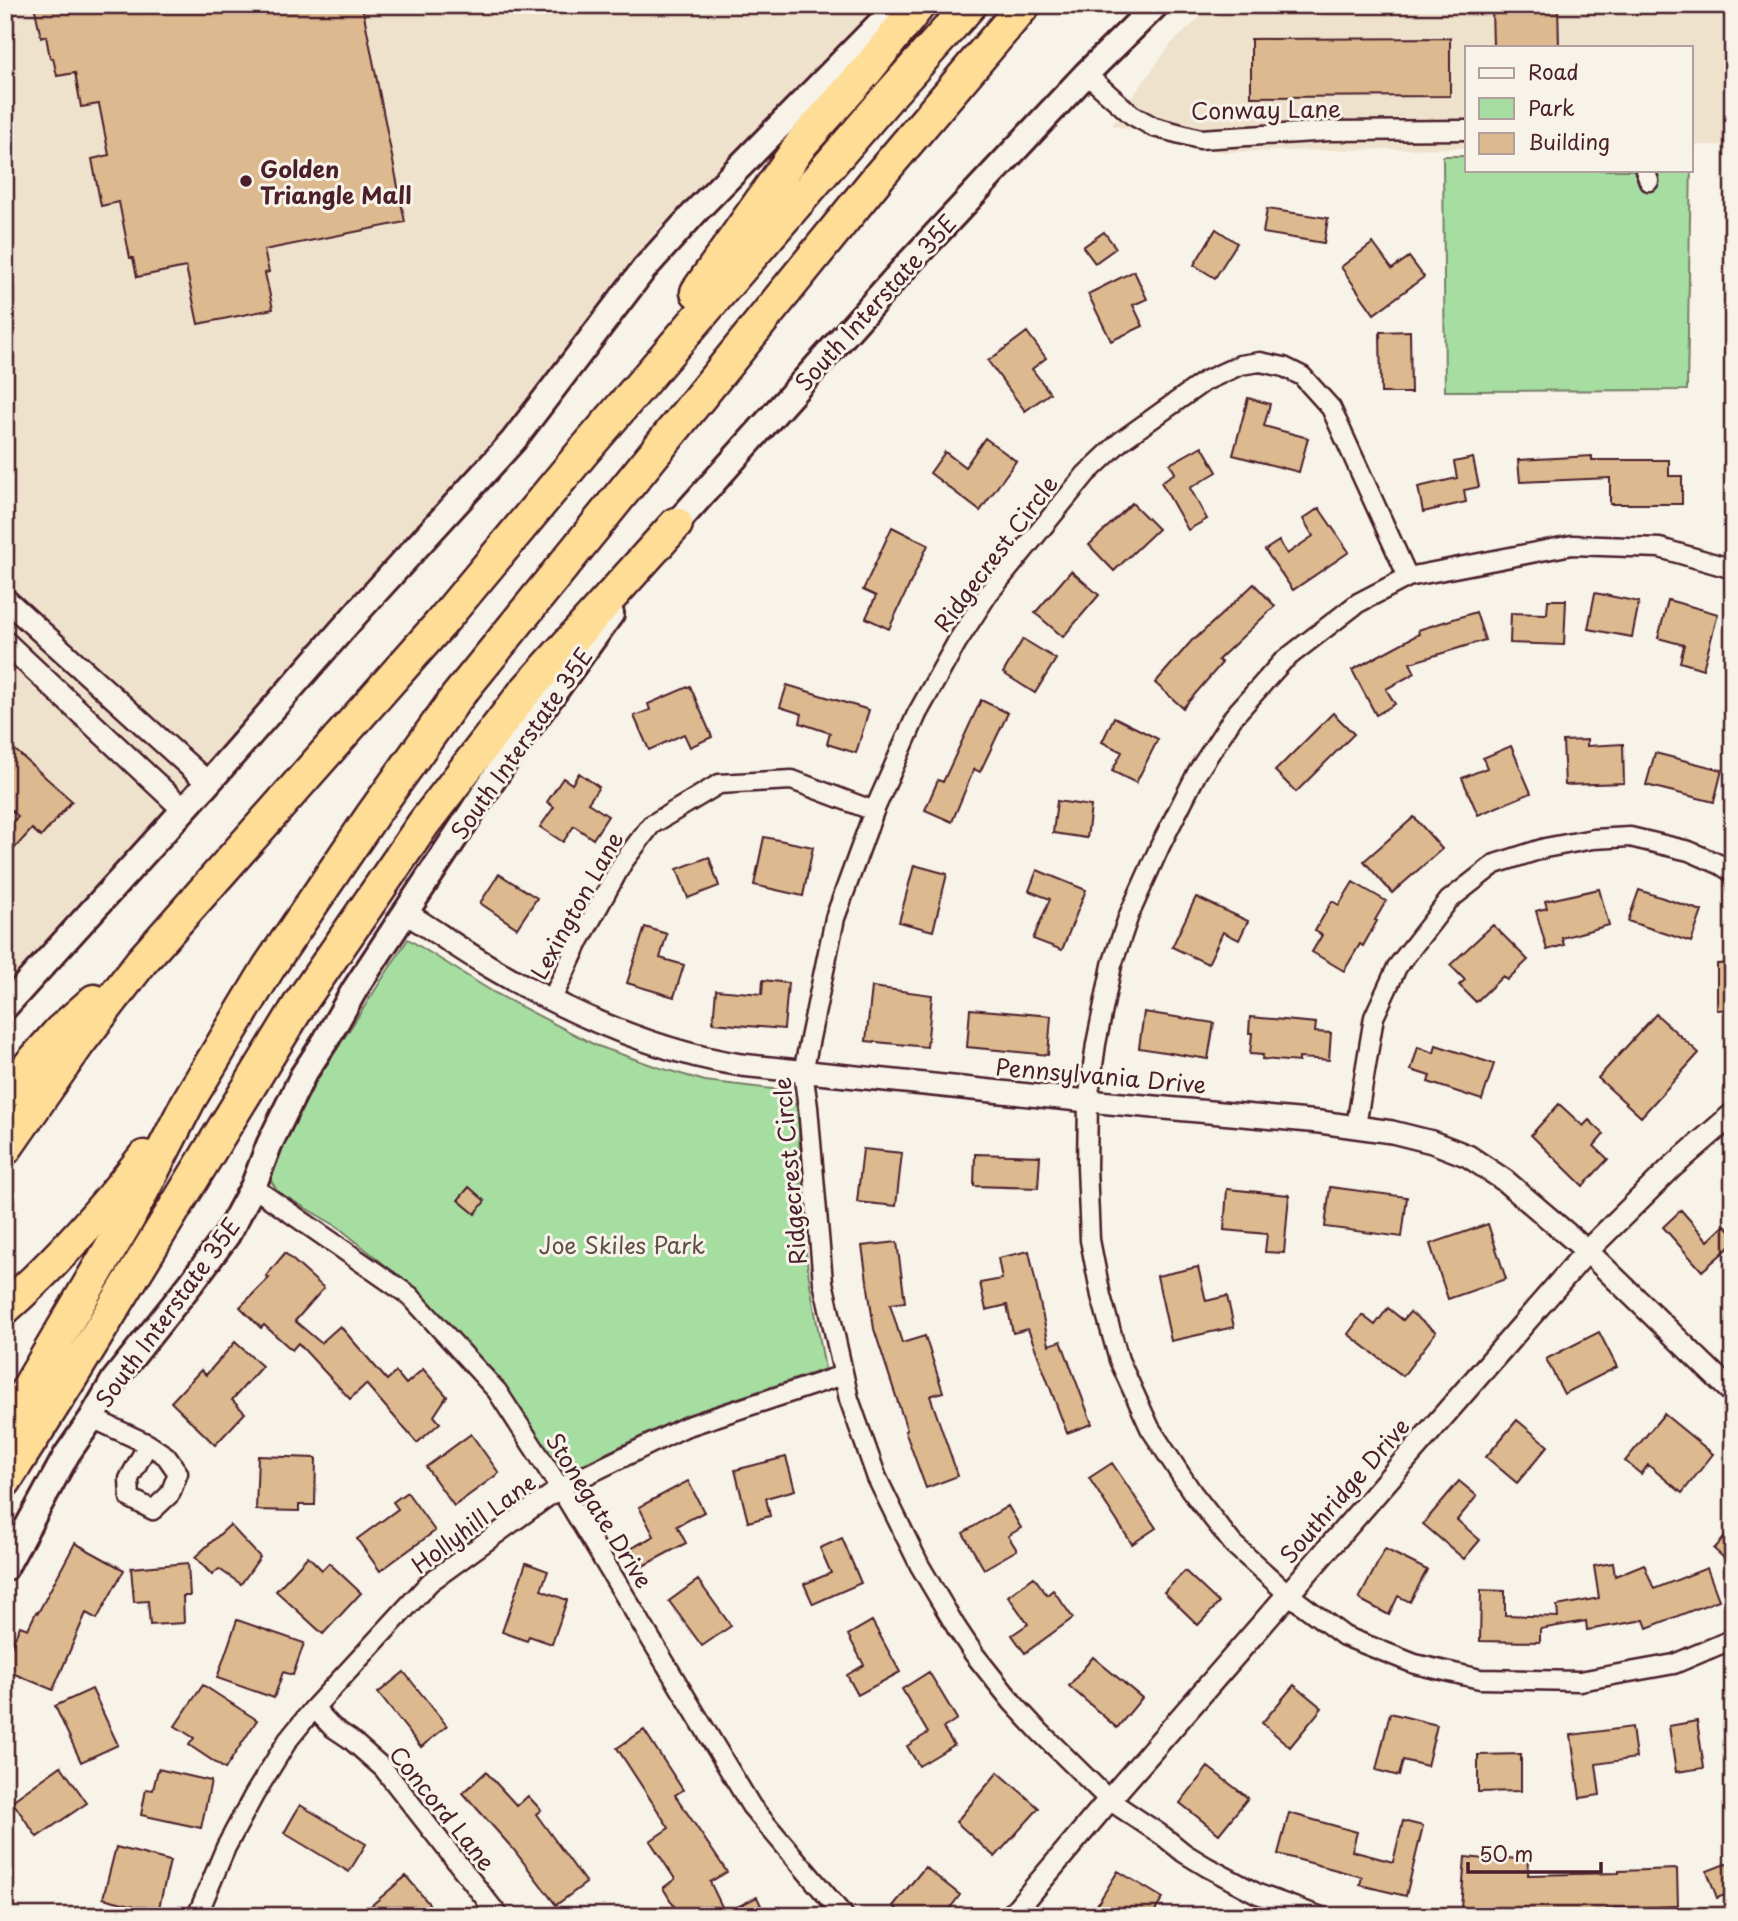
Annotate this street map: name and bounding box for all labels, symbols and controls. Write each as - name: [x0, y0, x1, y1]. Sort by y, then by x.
- legend: [1465, 46, 1692, 172]
- text: Road: [1528, 55, 1579, 87]
- street label: Conway Lane: [1191, 90, 1341, 128]
- text: Park: [1528, 91, 1575, 123]
- text: Building: [1528, 125, 1610, 157]
- place label: Golden Triangle Mall: [260, 151, 412, 212]
- marker: Golden Triangle Mall: [238, 173, 254, 189]
- street label: South Interstate 35E: [786, 206, 964, 398]
- street label: Ridgecrest Circle: [924, 467, 1066, 639]
- street label: South Interstate 35E: [441, 640, 601, 846]
- street label: Lexington Lane: [521, 825, 631, 985]
- street label: Pennsylvania Drive: [994, 1048, 1208, 1102]
- street label: Ridgecrest Circle: [763, 1076, 815, 1266]
- street label: South Interstate 35E: [86, 1210, 248, 1414]
- park label: Joe Skiles Park: [539, 1227, 705, 1262]
- street label: Southridge Drive: [1271, 1409, 1417, 1571]
- street label: Stonegate Drive: [538, 1425, 662, 1595]
- street label: Hollyhill Lane: [403, 1465, 543, 1581]
- street label: Concord Lane: [382, 1738, 504, 1878]
- scale bar: [1468, 1830, 1602, 1874]
- text: 50 m: [1479, 1837, 1533, 1869]

